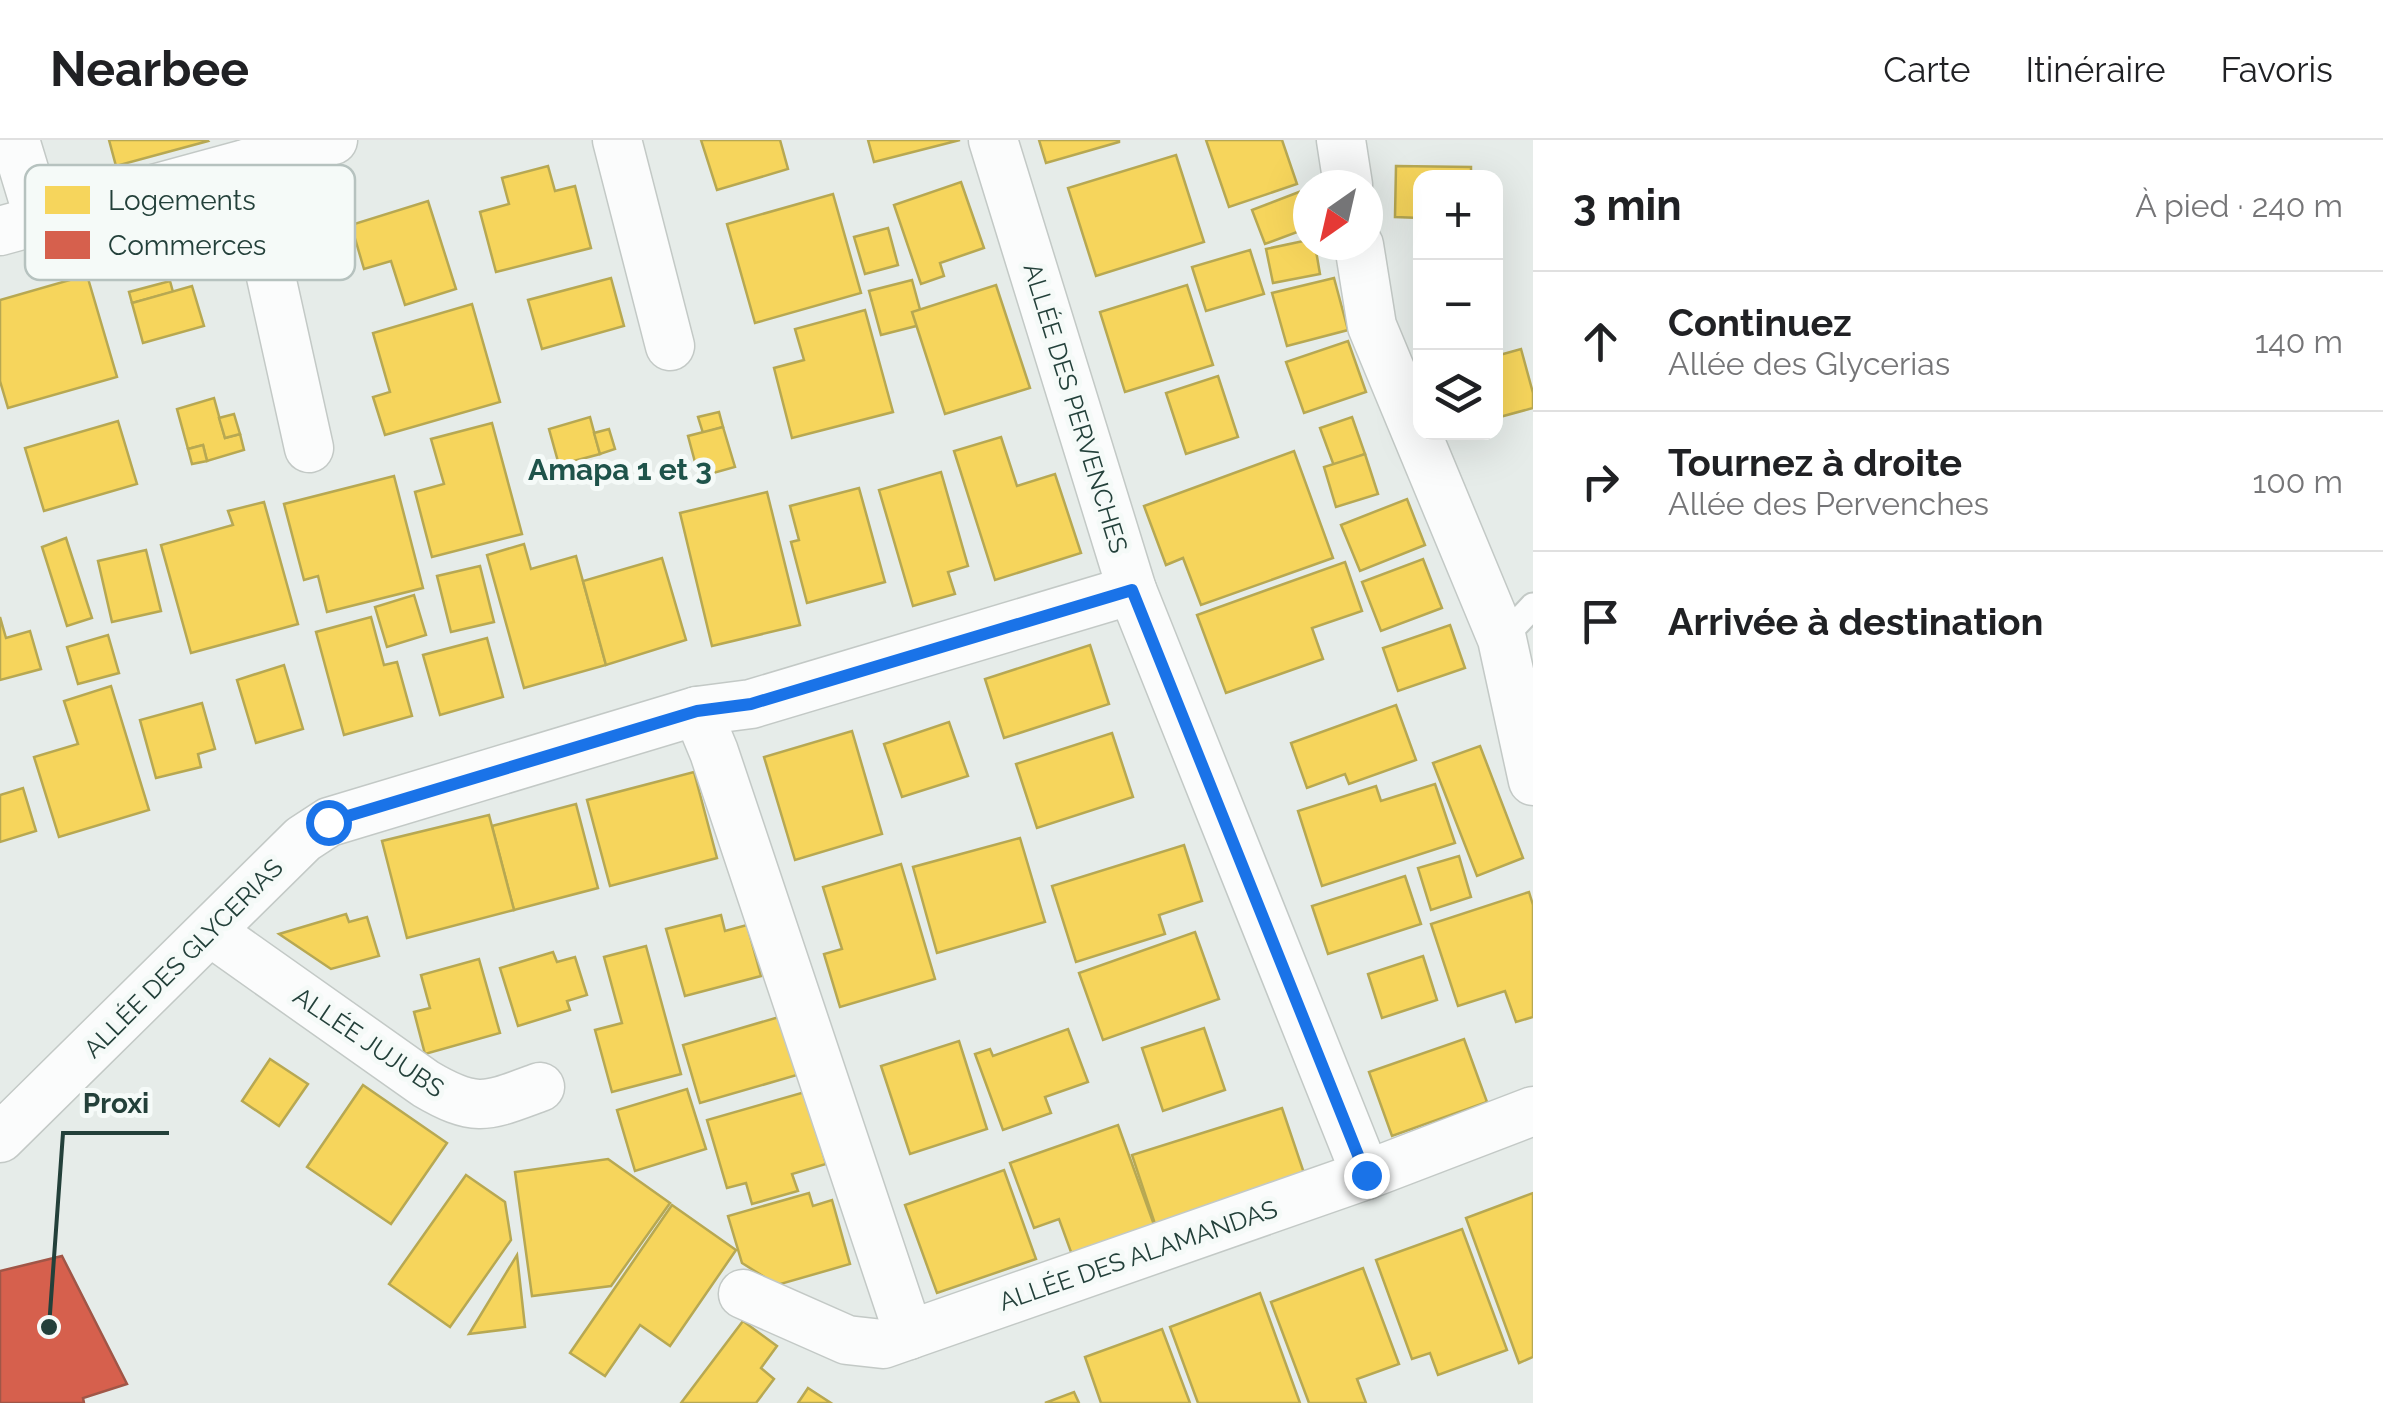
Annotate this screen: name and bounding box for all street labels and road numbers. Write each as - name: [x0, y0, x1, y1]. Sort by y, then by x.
- street label: ALLÉE DES PERVENCHES: [1018, 259, 1134, 557]
- street label: ALLÉE DES GLYCERIAS: [77, 852, 289, 1064]
- street label: ALLÉE JUJUBS: [288, 981, 450, 1103]
- street label: ALLÉE DES ALAMANDAS: [995, 1193, 1281, 1317]

